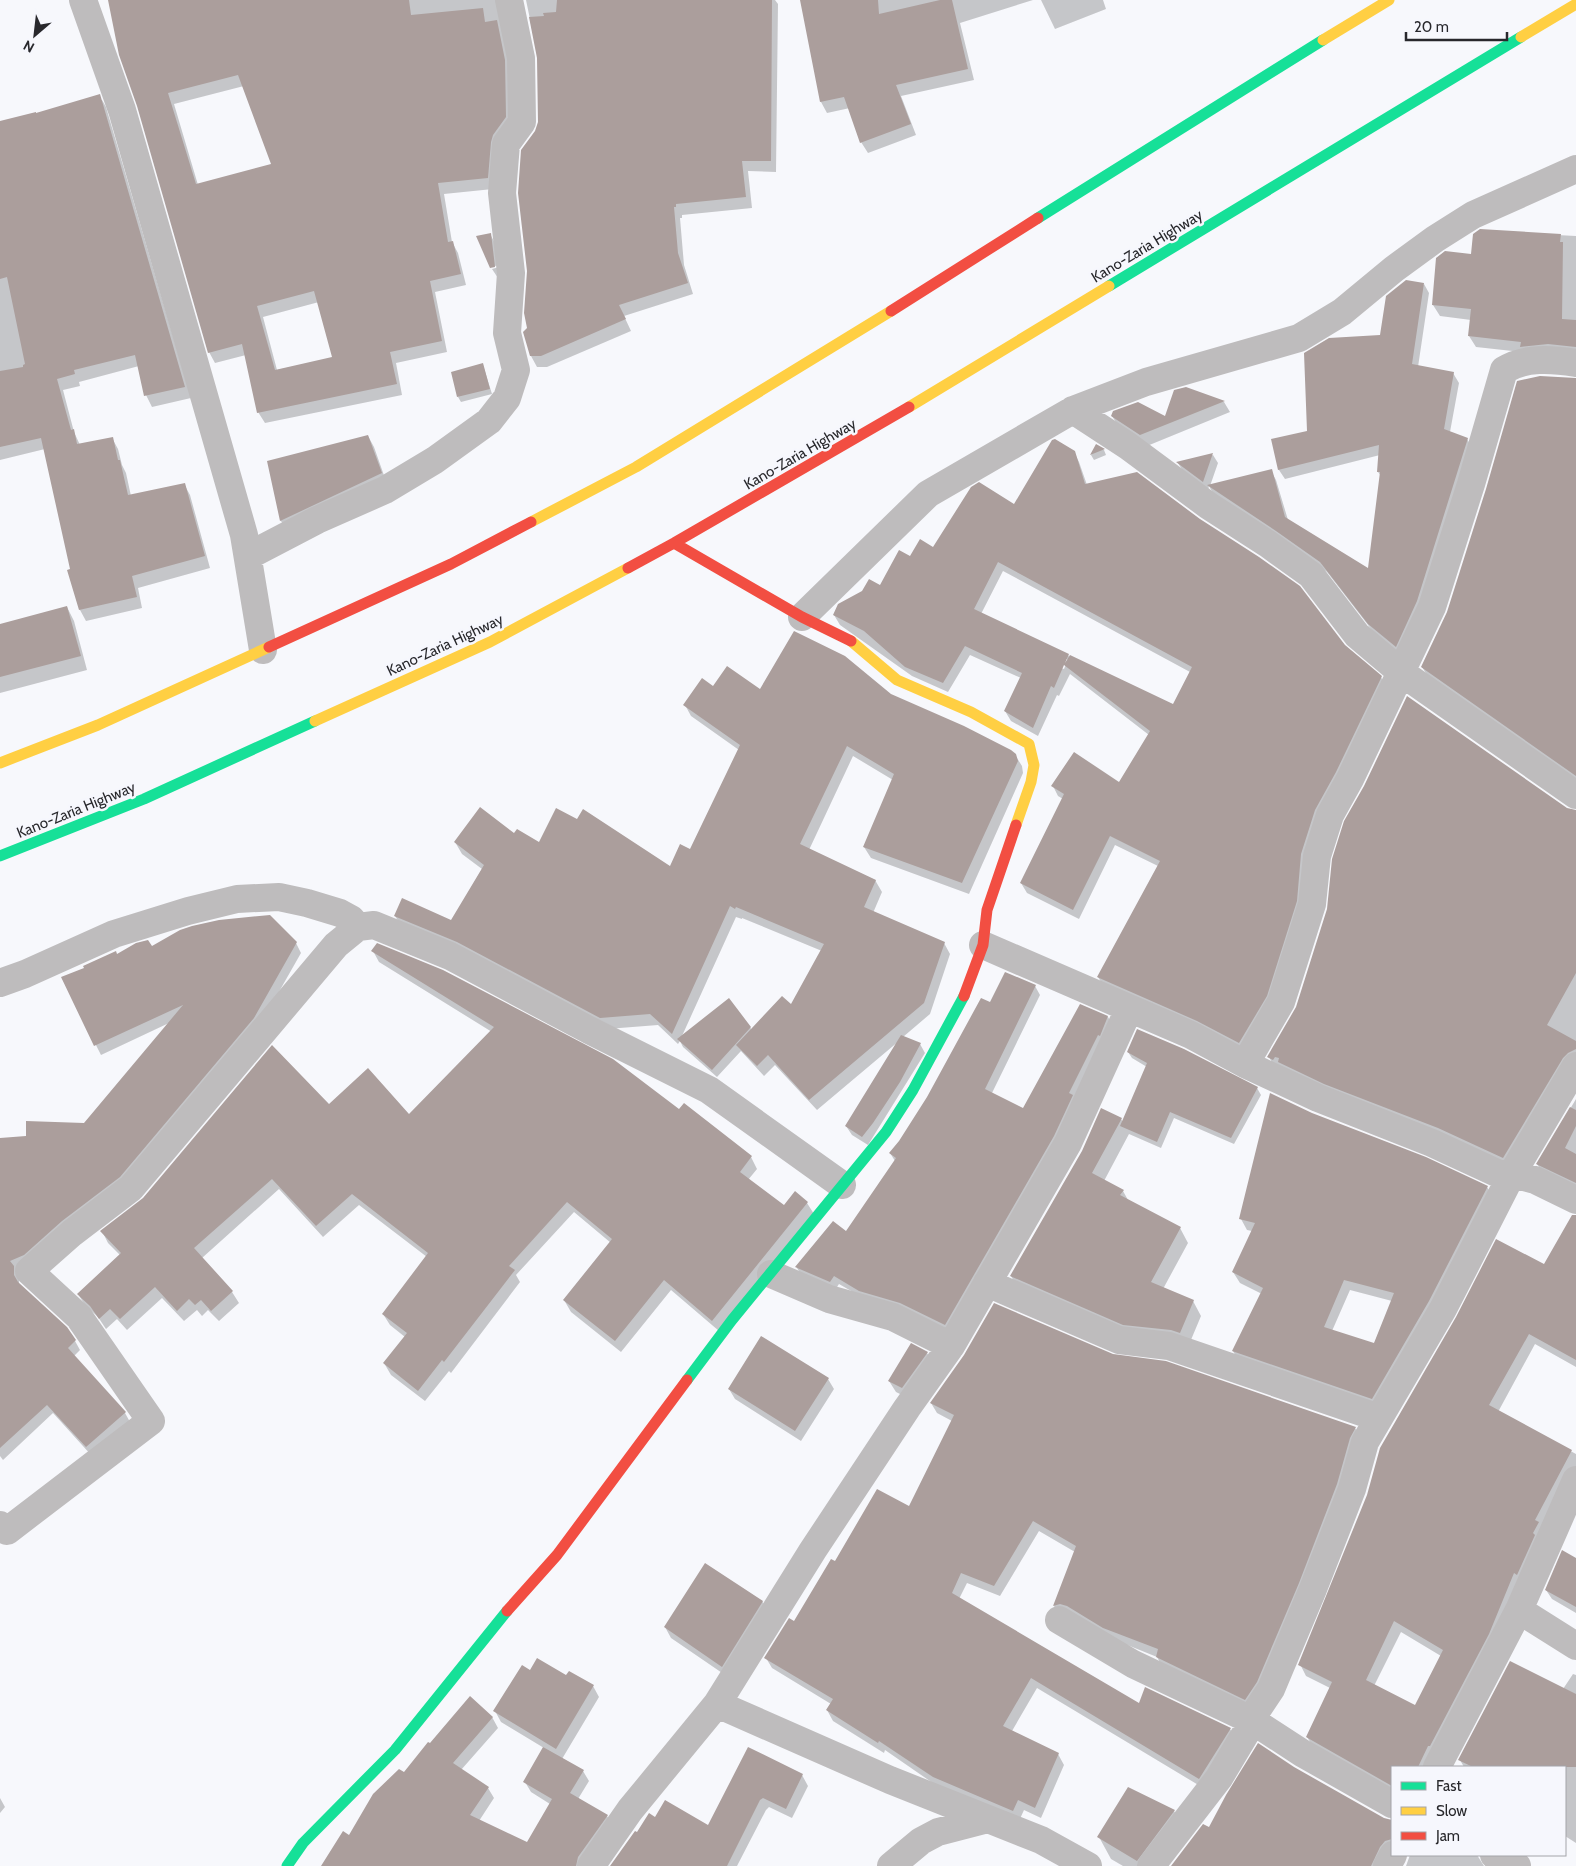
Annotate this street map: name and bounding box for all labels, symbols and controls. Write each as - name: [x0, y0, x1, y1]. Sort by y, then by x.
- north arrow: [10, 10, 60, 60]
- scale bar: [1406, 10, 1507, 42]
- text: 20 m: [1414, 18, 1449, 36]
- text: N: [20, 36, 37, 57]
- street label: Kano-Zaria Highway: [1088, 205, 1206, 286]
- street label: Kano-Zaria Highway: [741, 414, 860, 493]
- street label: Kano-Zaria Highway: [384, 610, 507, 680]
- street label: Kano-Zaria Highway: [14, 778, 138, 842]
- legend: [1391, 1766, 1566, 1856]
- text: Fast: [1436, 1777, 1461, 1795]
- text: Slow: [1436, 1802, 1467, 1820]
- text: Jam: [1435, 1827, 1460, 1845]

